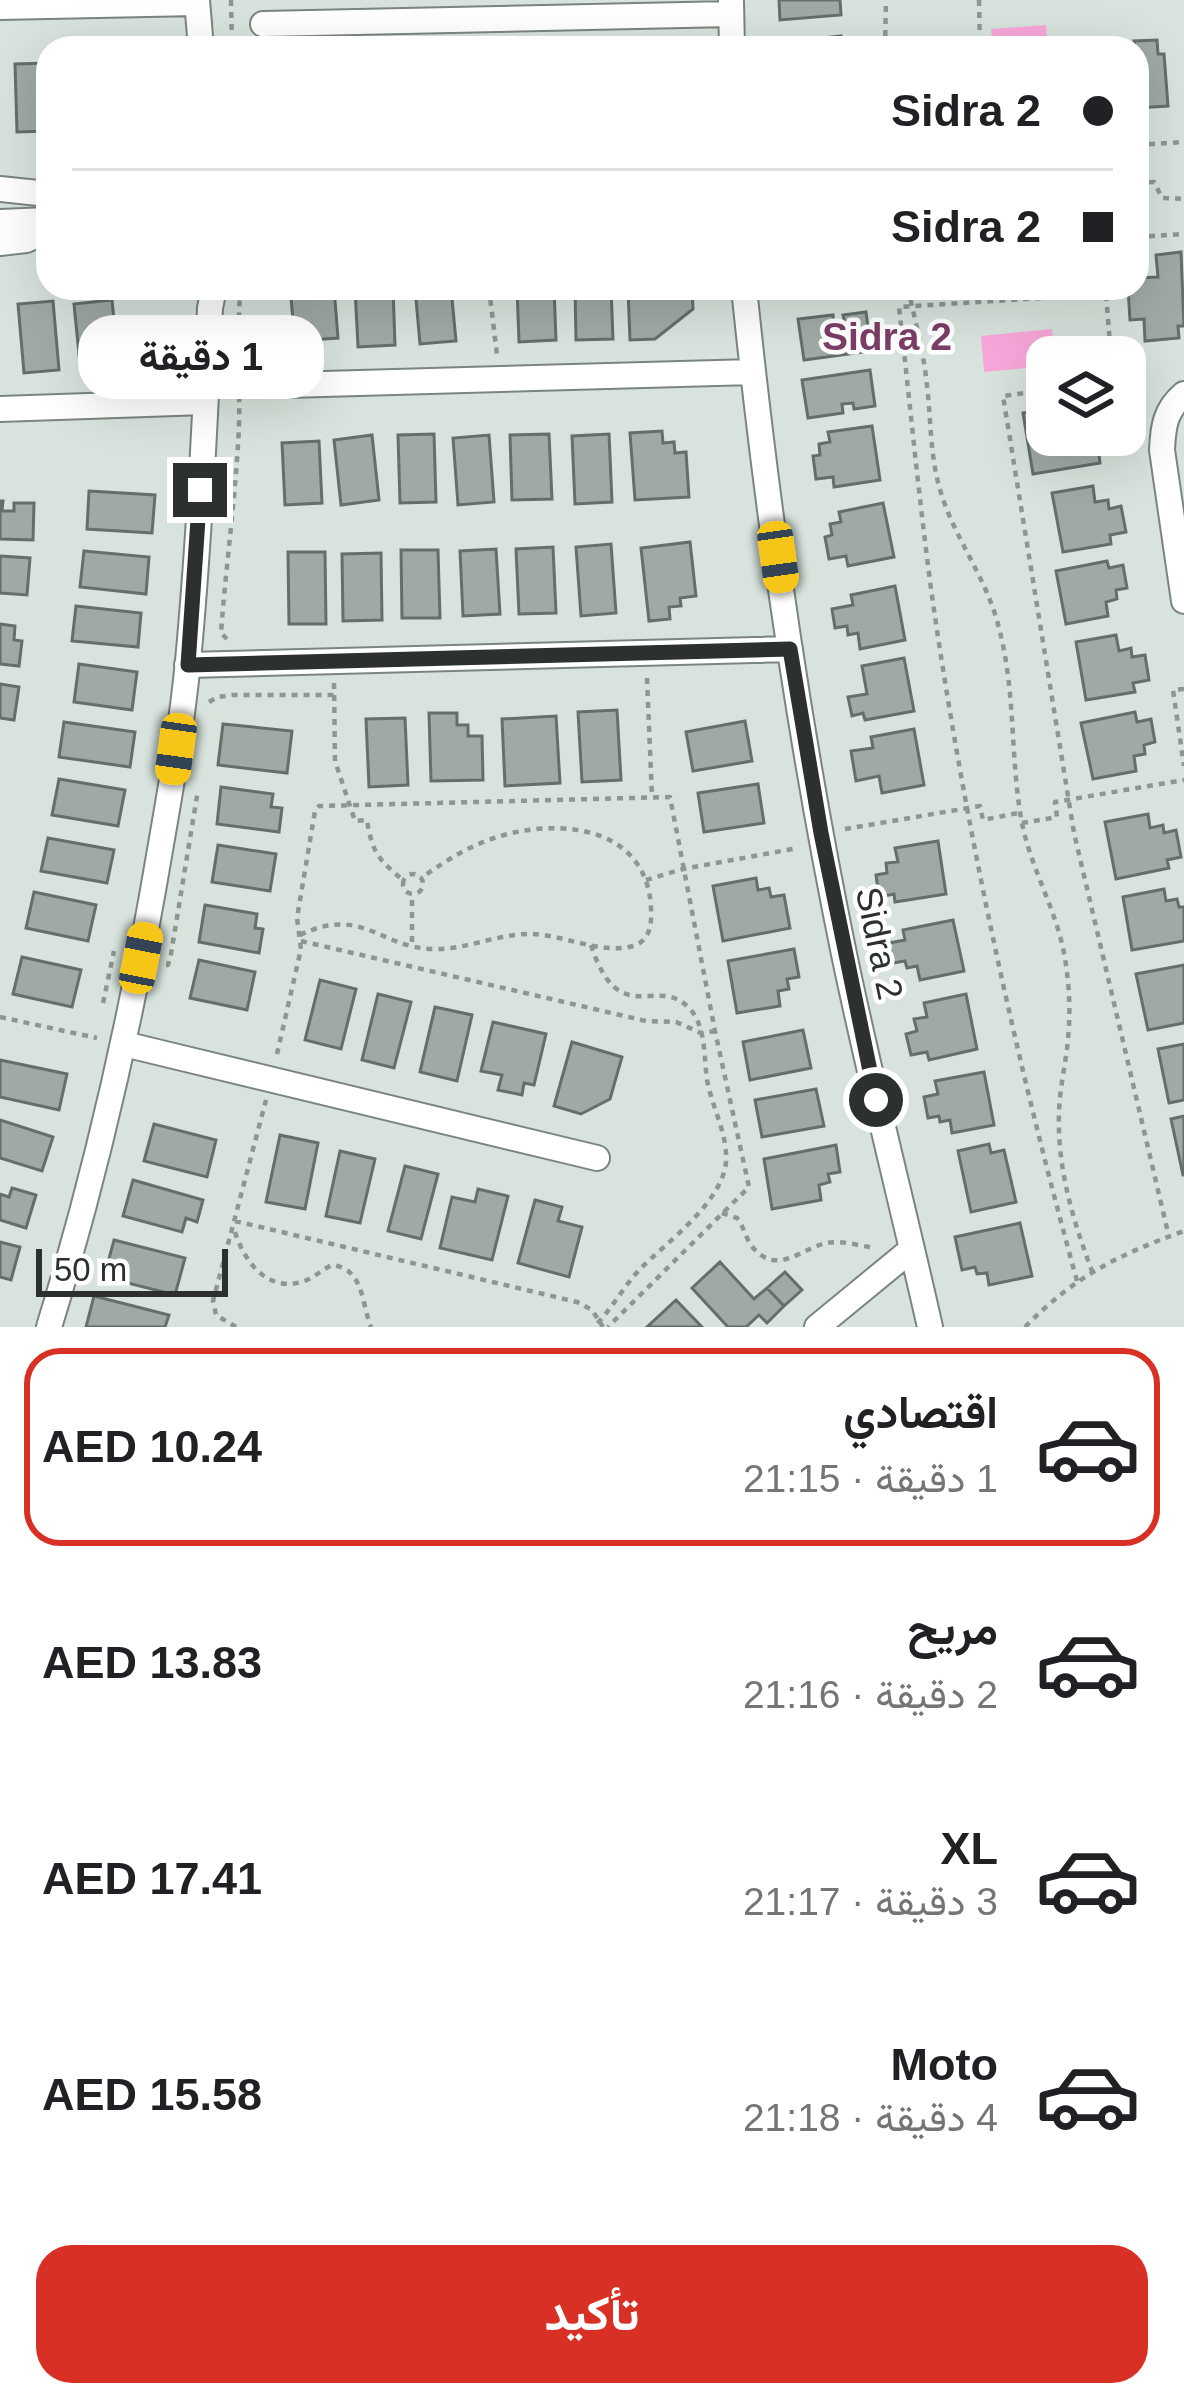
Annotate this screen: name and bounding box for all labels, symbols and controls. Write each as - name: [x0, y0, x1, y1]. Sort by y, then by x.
- text: Sidra 2: [891, 85, 1041, 136]
- text: Sidra 2: [891, 201, 1041, 252]
- district label: Sidra 2: [822, 315, 952, 358]
- callout: 1 دقيقة: [77, 316, 323, 400]
- text: 1 دقيقة: [139, 335, 263, 378]
- map controls: [1026, 336, 1146, 456]
- button: layers: [1026, 336, 1146, 456]
- route end: [173, 463, 227, 517]
- car: [755, 519, 801, 595]
- car: [153, 711, 199, 787]
- street label: Sidra 2: [848, 883, 911, 1003]
- car: [116, 919, 166, 997]
- route start: [849, 1073, 903, 1127]
- scale bar: [36, 1243, 228, 1296]
- text: 50 m: [54, 1251, 127, 1288]
- text: اقتصادي: [843, 1387, 998, 1438]
- icon: car: [1034, 1393, 1142, 1501]
- text: AED 10.24: [42, 1421, 262, 1472]
- text: 1 دقيقة · 21:15: [743, 1457, 998, 1500]
- text: مريح: [907, 1603, 998, 1654]
- icon: car: [1034, 1609, 1142, 1717]
- text: AED 13.83: [42, 1637, 262, 1688]
- text: 2 دقيقة · 21:16: [743, 1673, 998, 1716]
- text: XL: [940, 1823, 998, 1874]
- icon: car: [1034, 1825, 1142, 1933]
- text: AED 17.41: [42, 1853, 262, 1904]
- text: 3 دقيقة · 21:17: [743, 1880, 998, 1923]
- text: Moto: [891, 2039, 998, 2090]
- icon: car: [1034, 2041, 1142, 2149]
- text: AED 15.58: [42, 2069, 262, 2120]
- text: 4 دقيقة · 21:18: [743, 2096, 998, 2139]
- button: تأكيد: [36, 2245, 1148, 2383]

